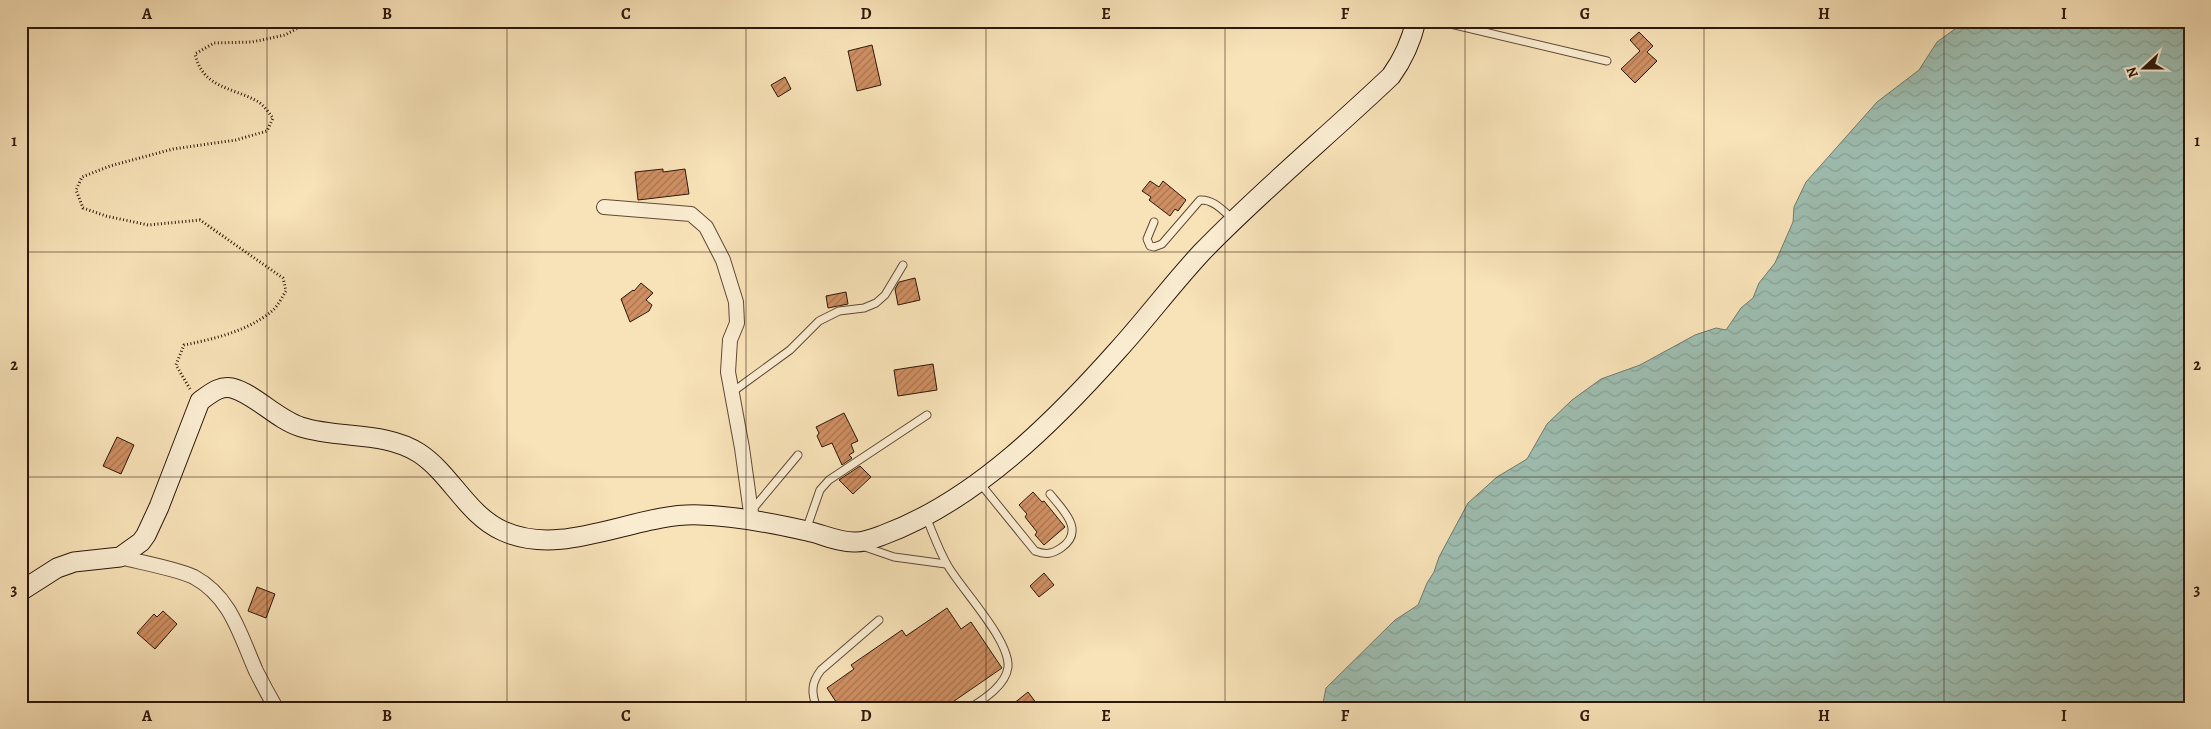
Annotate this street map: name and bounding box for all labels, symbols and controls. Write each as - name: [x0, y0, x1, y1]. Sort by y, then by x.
- text: A: [141, 3, 153, 25]
- text: B: [382, 3, 392, 25]
- text: C: [621, 3, 631, 25]
- text: D: [860, 3, 872, 25]
- text: E: [1101, 3, 1111, 25]
- text: F: [1341, 3, 1350, 25]
- text: G: [1580, 3, 1590, 25]
- text: H: [1818, 3, 1830, 25]
- text: I: [2061, 3, 2067, 25]
- north arrow: [2118, 42, 2168, 92]
- text: N: [2122, 64, 2143, 81]
- text: 1: [11, 130, 17, 152]
- text: 1: [2194, 130, 2200, 152]
- text: 2: [10, 354, 18, 376]
- text: 2: [2193, 354, 2201, 376]
- text: 3: [11, 579, 18, 601]
- text: 3: [2194, 579, 2201, 601]
- text: A: [141, 705, 153, 727]
- text: B: [382, 705, 392, 727]
- text: C: [621, 705, 631, 727]
- text: D: [860, 705, 872, 727]
- text: E: [1101, 705, 1111, 727]
- text: F: [1341, 705, 1350, 727]
- text: G: [1580, 705, 1590, 727]
- text: H: [1818, 705, 1830, 727]
- text: I: [2061, 705, 2067, 727]

